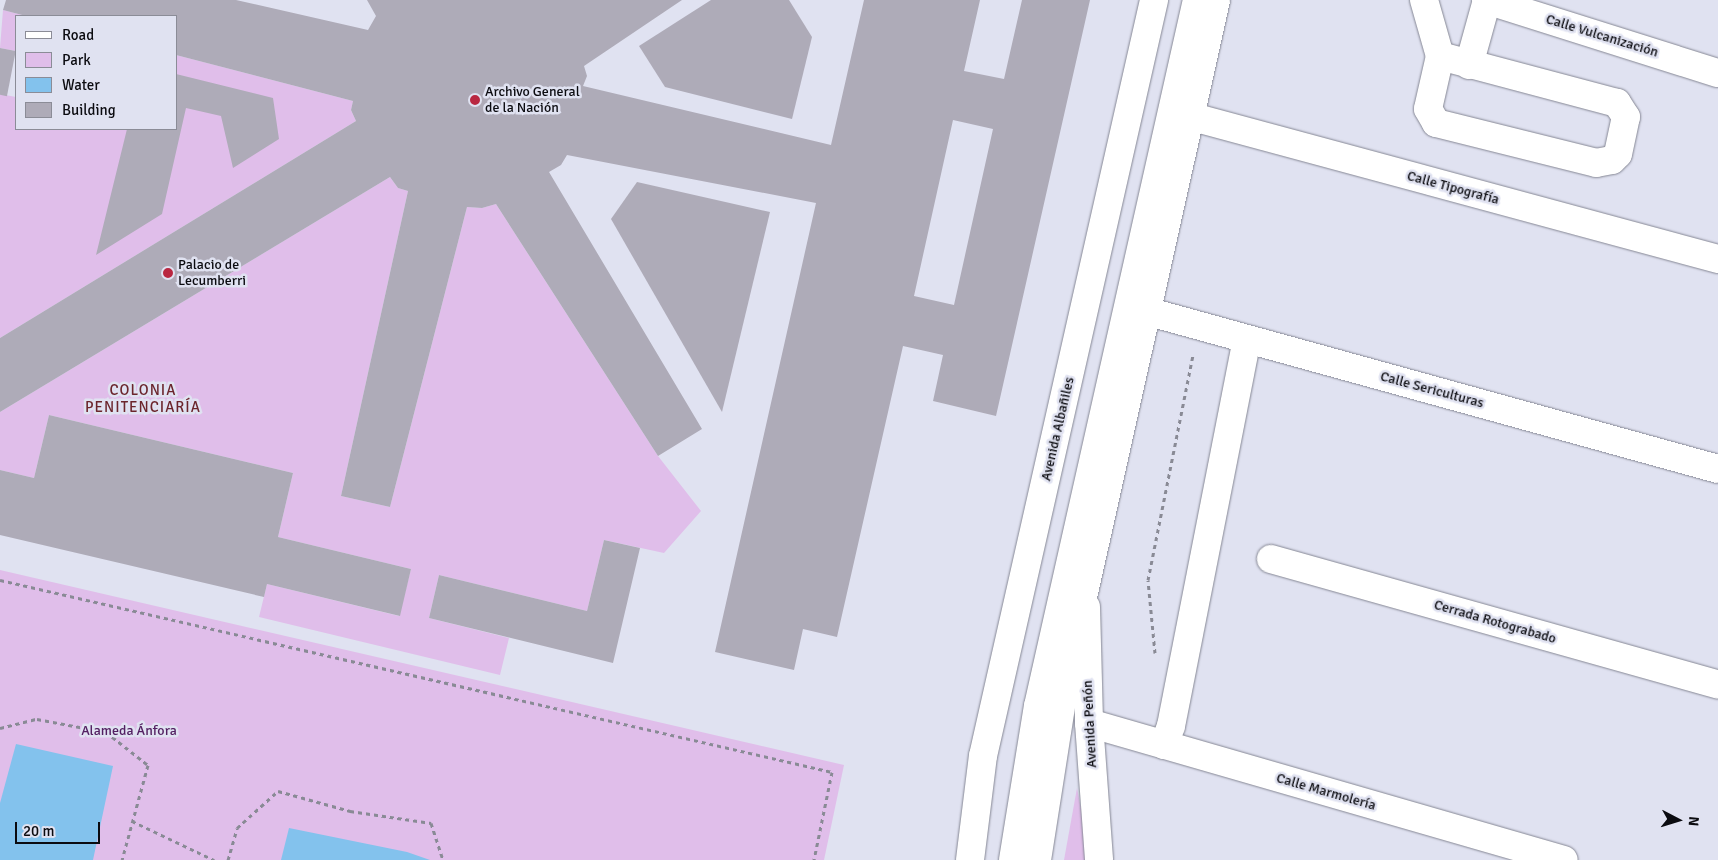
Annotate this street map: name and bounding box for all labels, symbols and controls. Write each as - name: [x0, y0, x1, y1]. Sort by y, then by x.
- street label: Calle Vulcanización: [1544, 11, 1660, 61]
- legend: [15, 15, 178, 130]
- text: Road: [62, 26, 94, 44]
- text: Park: [62, 51, 91, 69]
- text: Water: [62, 76, 100, 94]
- place label: Archivo General de la Nación: [485, 84, 580, 116]
- marker: Archivo General de la Nación: [469, 94, 481, 106]
- text: Building: [62, 101, 116, 119]
- street label: Calle Tipografía: [1405, 168, 1501, 208]
- place label: Palacio de Lecumberri: [178, 257, 246, 290]
- marker: Palacio de Lecumberri: [162, 267, 174, 279]
- street label: Calle Sericulturas: [1378, 368, 1486, 412]
- street label: Avenida Albañiles: [1038, 375, 1078, 483]
- district label: COLONIA PENITENCIARÍA: [83, 381, 203, 416]
- street label: Cerrada Rotograbado: [1432, 597, 1558, 647]
- street label: Avenida Peñón: [1079, 680, 1101, 768]
- park label: Alameda Ánfora: [81, 723, 177, 739]
- street label: Calle Marmolería: [1274, 770, 1378, 814]
- north arrow: [1653, 795, 1703, 845]
- scale bar: [18, 812, 102, 844]
- text: N: [1685, 816, 1702, 827]
- text: 20 m: [23, 822, 54, 840]

